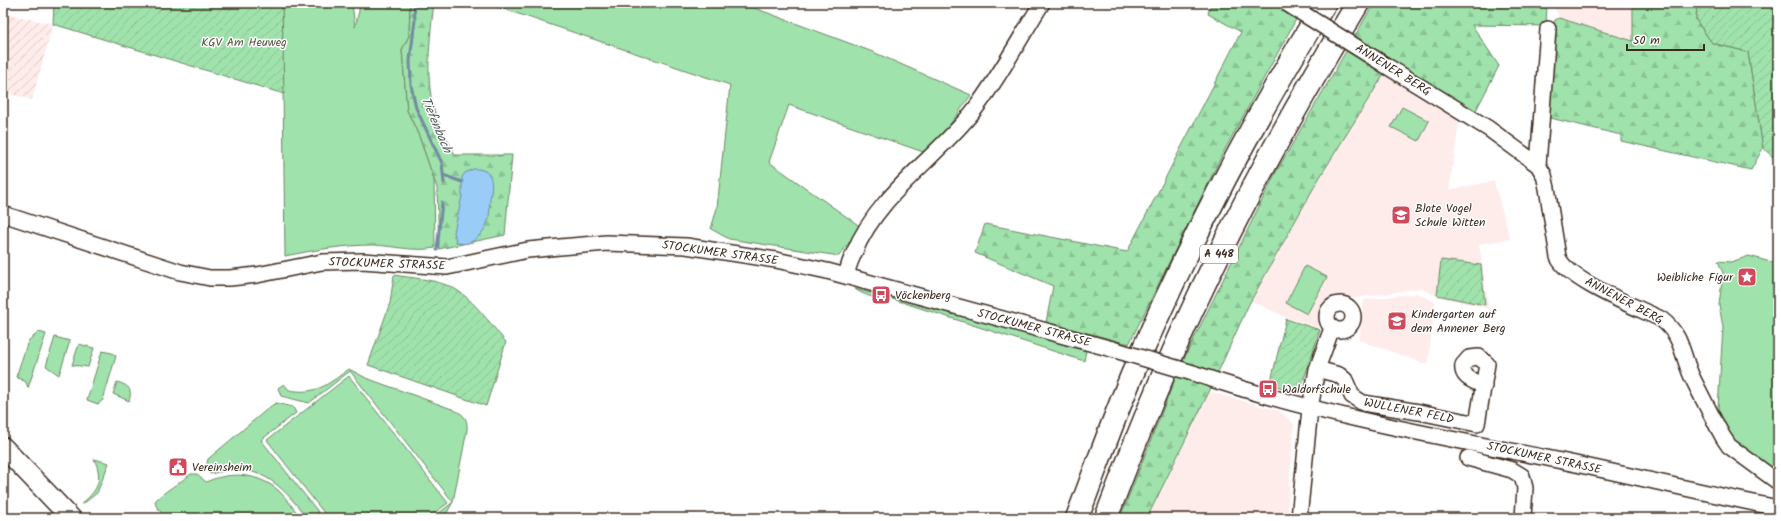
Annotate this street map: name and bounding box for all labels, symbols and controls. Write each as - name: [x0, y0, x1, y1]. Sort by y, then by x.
- scale bar: [1627, 26, 1704, 52]
- text: 50 m: [1633, 31, 1660, 50]
- park label: KGV Am Heuweg: [201, 33, 287, 52]
- street label: ANNENER BERG: [1351, 39, 1435, 101]
- water label: Tiefenbach: [415, 94, 458, 157]
- place label: Blote Vogel Schule Witten: [1415, 199, 1485, 232]
- school or university icon: Blote Vogel Schule Witten: [1390, 204, 1412, 226]
- street label: STOCKUMER STRASSE: [661, 235, 780, 271]
- road number: A 448: [1200, 245, 1238, 263]
- street label: STOCKUMER STRASSE: [328, 252, 447, 276]
- place icon: Weibliche Figur: [1736, 266, 1758, 288]
- place label: Weibliche Figur: [1657, 268, 1734, 287]
- street label: ANNENER BERG: [1581, 272, 1667, 330]
- bus stop icon: Vöckenberg: [870, 284, 892, 306]
- place label: Vöckenberg: [895, 286, 951, 305]
- street label: STOCKUMER STRASSE: [975, 304, 1094, 353]
- place label: Kindergarten auf dem Annener Berg: [1411, 305, 1506, 338]
- school or university icon: Kindergarten auf dem Annener Berg: [1386, 310, 1408, 332]
- bus stop icon: Waldorfschule: [1257, 378, 1279, 400]
- place label: Waldorfschule: [1282, 380, 1351, 399]
- street label: WULLENER FELD: [1362, 393, 1456, 429]
- street label: STOCKUMER STRASSE: [1485, 437, 1604, 480]
- public building icon: Vereinsheim: [167, 456, 189, 478]
- place label: Vereinsheim: [192, 458, 252, 477]

